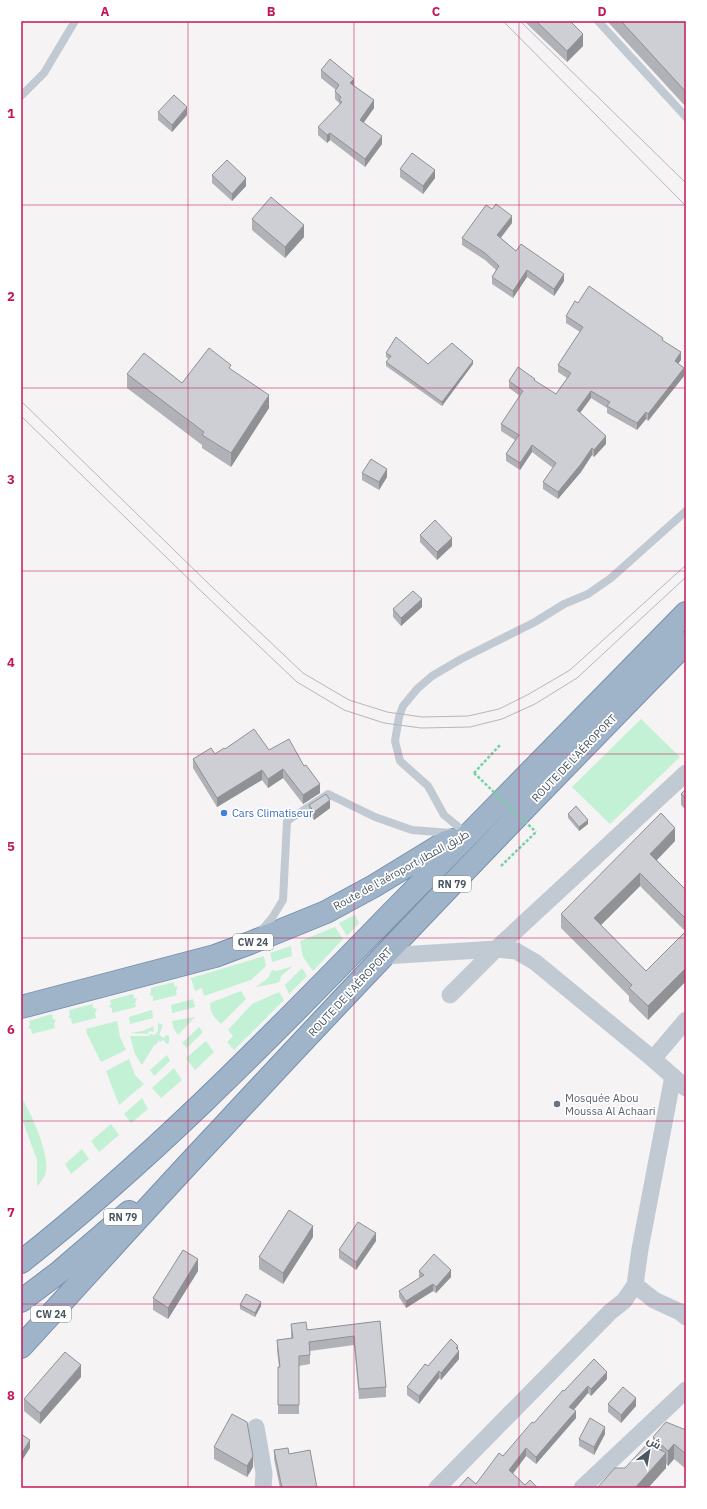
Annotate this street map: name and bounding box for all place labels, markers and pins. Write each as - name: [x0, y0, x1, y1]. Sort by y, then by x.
- place label: Cars Climatiseur: [232, 806, 313, 820]
- marker: Cars Climatiseur: [219, 808, 229, 818]
- place label: Mosquée Abou Moussa Al Achaari: [565, 1091, 655, 1118]
- marker: Mosquée Abou Moussa Al Achaari: [552, 1099, 562, 1109]

